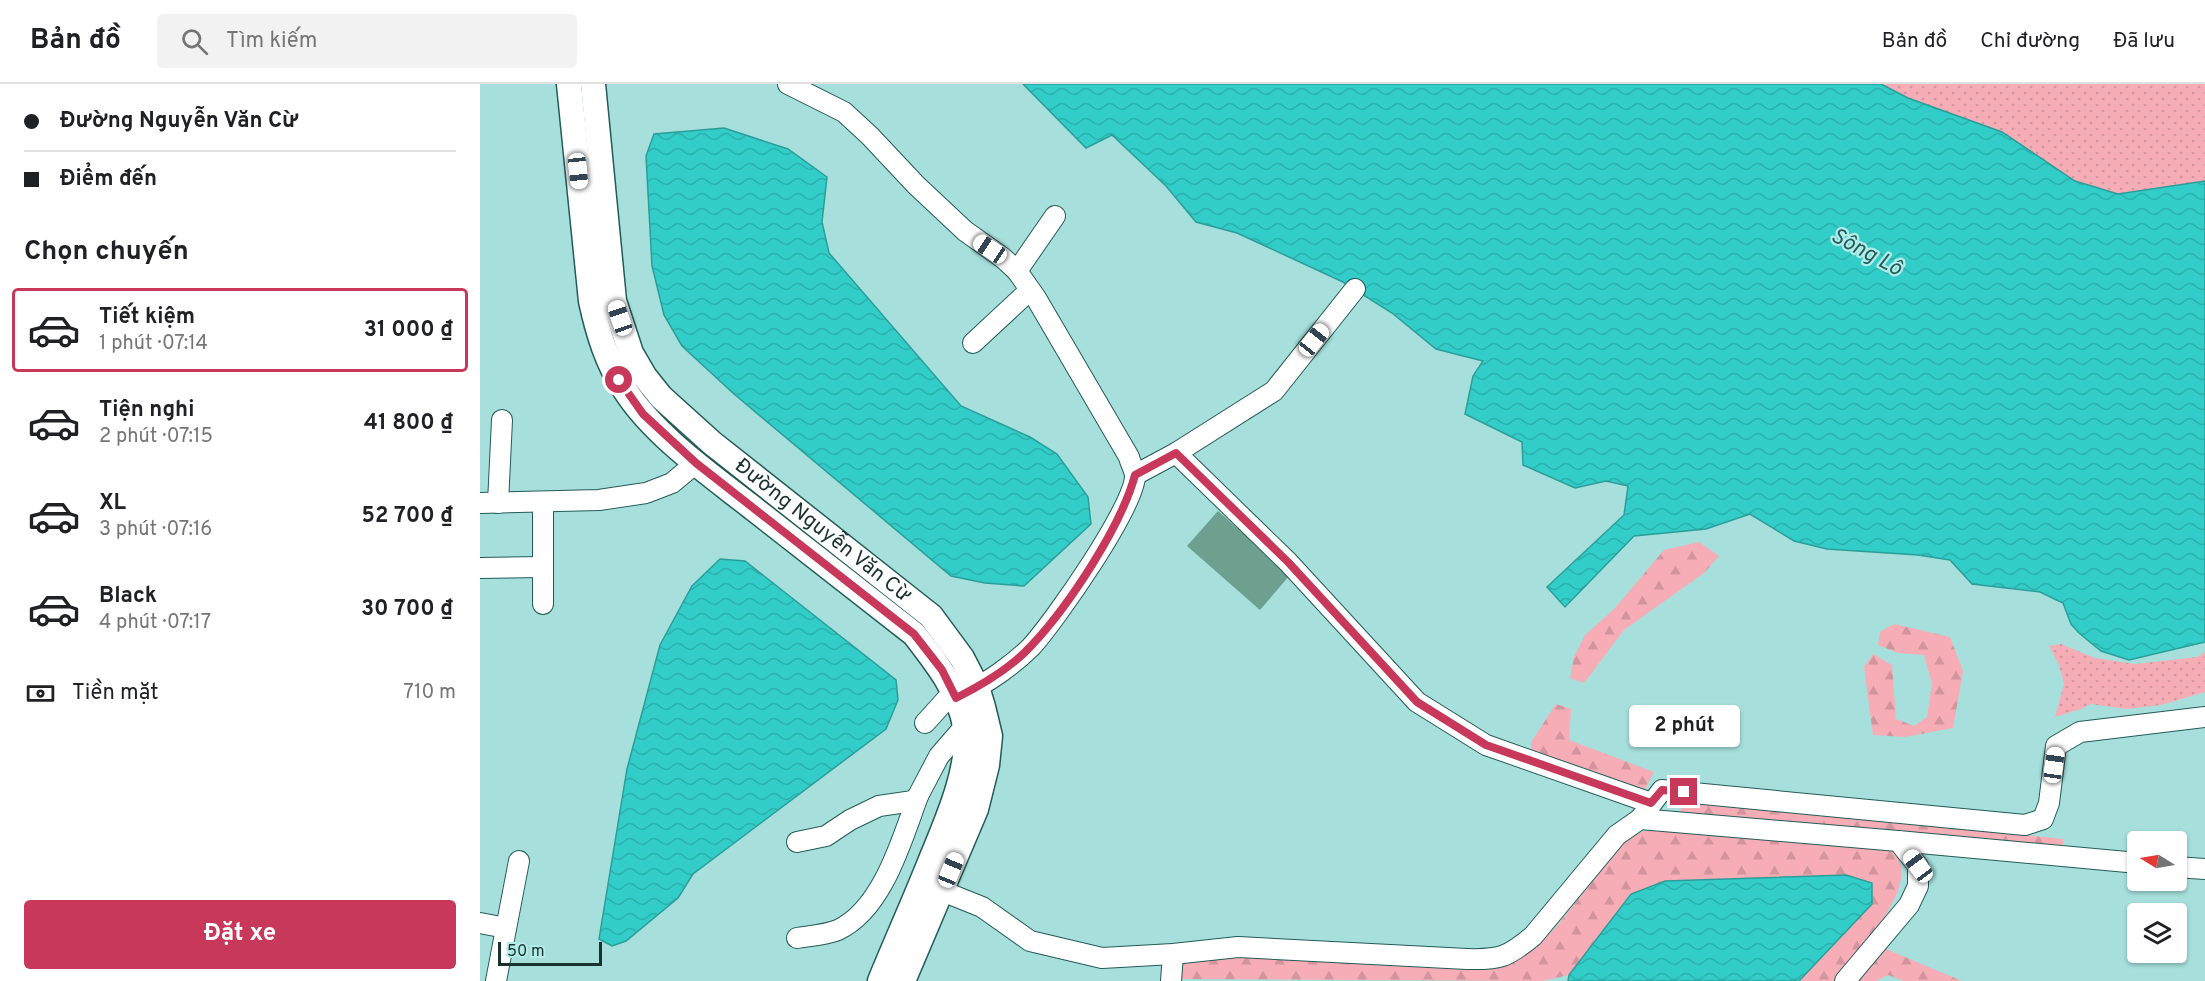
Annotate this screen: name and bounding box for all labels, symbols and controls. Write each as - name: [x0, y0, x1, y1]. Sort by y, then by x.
- search box: [157, 14, 577, 68]
- text: Bản đồ: [30, 23, 121, 59]
- icon: search: [178, 25, 211, 58]
- text: Tìm kiếm: [226, 28, 317, 55]
- text: Bản đồ: [1882, 28, 1947, 55]
- text: Chỉ đường: [1980, 28, 2080, 55]
- text: Đã lưu: [2113, 28, 2175, 55]
- text: Đường Nguyễn Văn Cừ: [60, 108, 298, 135]
- car: [567, 152, 589, 190]
- text: Điểm đến: [60, 166, 157, 193]
- water label: Sông Lô: [1826, 223, 1907, 283]
- car: [970, 231, 1010, 267]
- text: Chọn chuyến: [24, 235, 189, 269]
- car: [606, 298, 634, 338]
- icon: car: [27, 303, 81, 357]
- text: Tiết kiệm: [99, 304, 195, 331]
- text: 31 000 ₫: [364, 317, 453, 344]
- car: [1296, 320, 1332, 360]
- text: 1 phút · 07:14: [99, 331, 208, 357]
- route start: [605, 366, 632, 393]
- icon: car: [27, 396, 81, 450]
- text: Tiện nghi: [99, 397, 194, 424]
- text: 41 800 ₫: [364, 410, 453, 437]
- text: 2 phút · 07:15: [99, 424, 213, 450]
- street label: Đường Nguyễn Văn Cừ: [729, 452, 917, 609]
- icon: car: [27, 489, 81, 543]
- text: XL: [99, 490, 126, 517]
- text: 52 700 ₫: [362, 503, 453, 530]
- text: 3 phút · 07:16: [99, 517, 212, 543]
- icon: car: [27, 582, 81, 636]
- text: Black: [99, 583, 157, 610]
- text: 30 700 ₫: [361, 596, 453, 623]
- text: 4 phút · 07:17: [99, 610, 211, 636]
- icon: cash: [24, 677, 57, 710]
- text: Tiền mặt: [72, 680, 159, 707]
- text: 710 m: [403, 680, 456, 706]
- callout: 2 phút: [1628, 705, 1740, 747]
- text: 2 phút: [1654, 713, 1715, 739]
- car: [2043, 746, 2065, 784]
- route end: [1670, 778, 1697, 805]
- north arrow: [2127, 831, 2187, 891]
- map controls: [2127, 831, 2187, 963]
- car: [1900, 846, 1936, 886]
- car: [936, 850, 966, 890]
- button: Đặt xe: [24, 900, 456, 969]
- button: layers: [2127, 903, 2187, 963]
- scale bar: [498, 939, 602, 966]
- text: 50 m: [507, 942, 545, 962]

